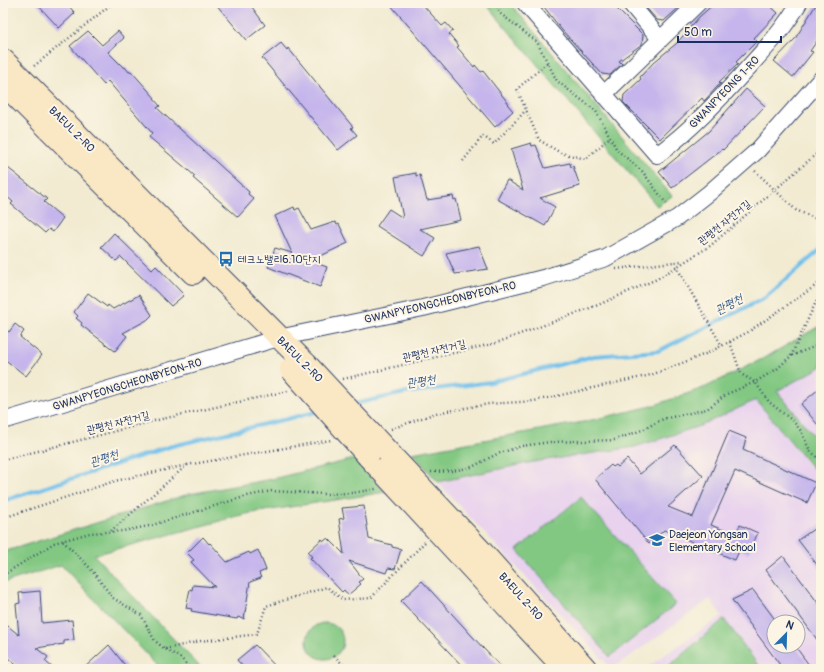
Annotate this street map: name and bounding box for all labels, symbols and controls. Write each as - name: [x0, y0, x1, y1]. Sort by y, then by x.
- scale bar: [678, 18, 781, 44]
- text: 50 m: [684, 25, 712, 40]
- street label: GWANPYEONG 1-RO: [687, 54, 762, 131]
- street label: BAEUL 2-RO: [46, 104, 97, 155]
- street label: 관평천 자전거길: [695, 197, 754, 248]
- bus stop icon: 테크노밸리6.10단지: [217, 250, 235, 268]
- place label: 테크노밸리6.10단지: [238, 253, 321, 266]
- street label: GWANPYEONGCHEONBYEON-RO: [363, 279, 517, 326]
- water label: 관평천: [713, 291, 747, 318]
- street label: BAEUL 2-RO: [274, 334, 325, 385]
- street label: 관평천 자전거길: [401, 337, 467, 364]
- street label: GWANPYEONGCHEONBYEON-RO: [51, 356, 203, 413]
- water label: 관평천: [406, 372, 438, 391]
- street label: 관평천 자전거길: [85, 408, 151, 437]
- water label: 관평천: [88, 446, 122, 470]
- place label: Daejeon Yongsan Elementary School: [669, 528, 756, 554]
- school or university icon: Daejeon Yongsan Elementary School: [648, 531, 666, 549]
- street label: BAEUL 2-RO: [496, 570, 545, 623]
- north arrow: [766, 614, 806, 654]
- text: N: [784, 618, 796, 633]

